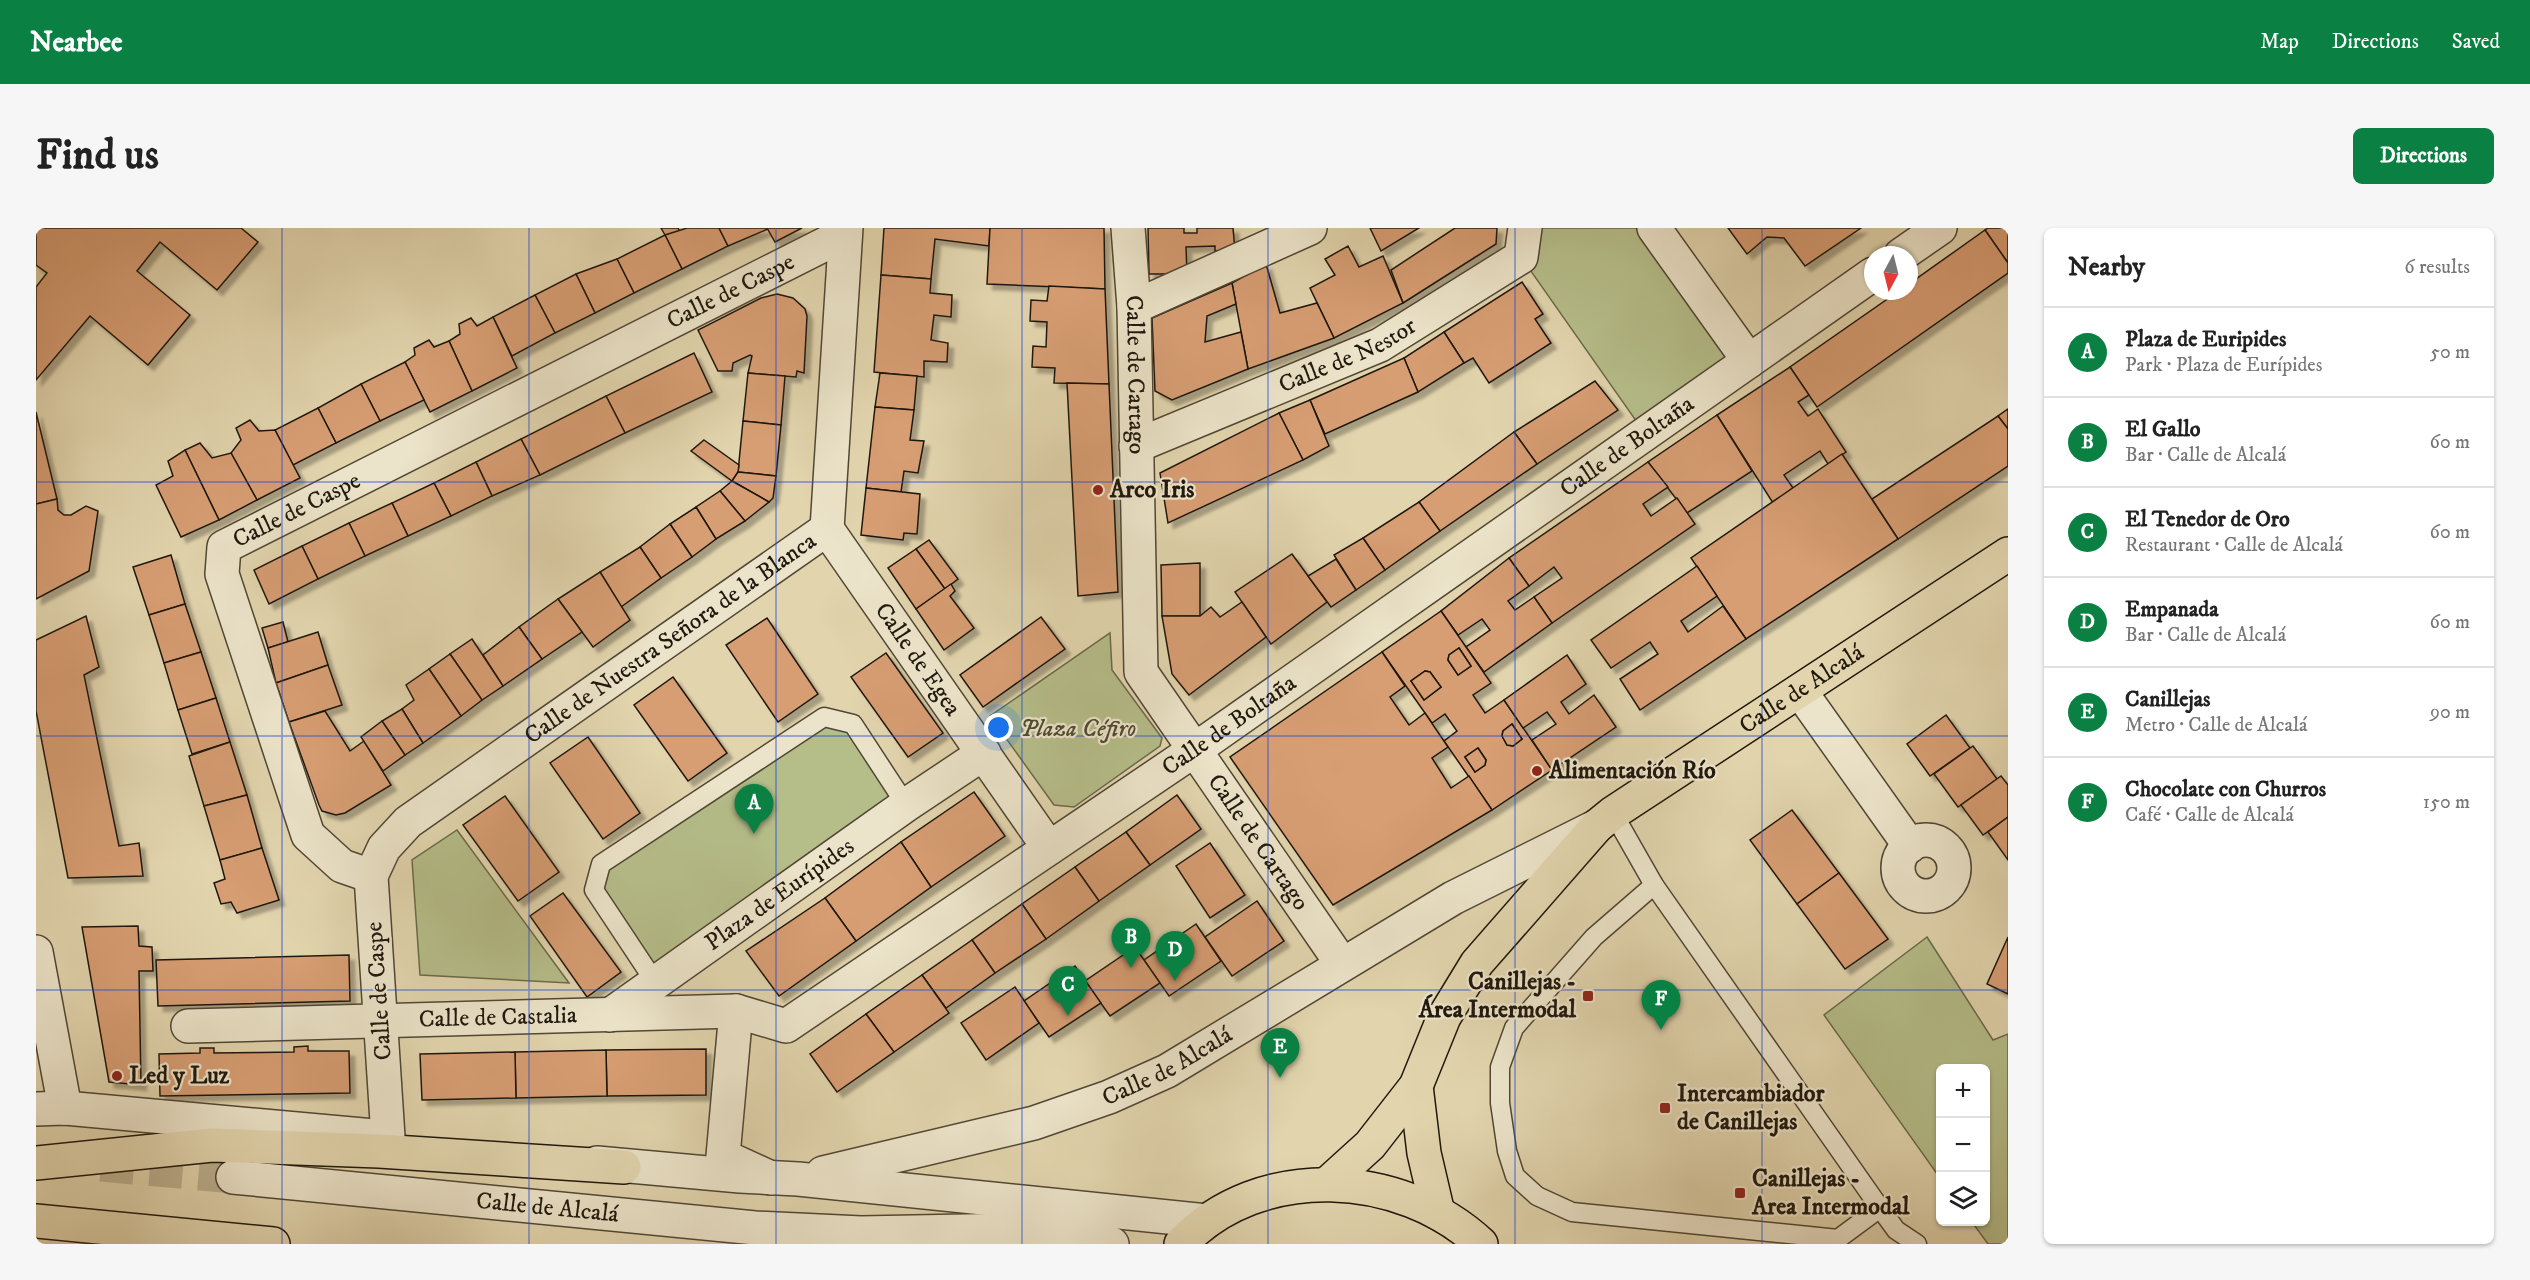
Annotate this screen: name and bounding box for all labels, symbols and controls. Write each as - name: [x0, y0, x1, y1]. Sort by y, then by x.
- text: Nearbee: [30, 25, 123, 60]
- text: Map: [2260, 29, 2299, 55]
- text: Directions: [2332, 29, 2419, 55]
- text: Saved: [2452, 29, 2500, 55]
- button: Directions: [2353, 128, 2494, 184]
- text: Find us: [36, 130, 159, 182]
- north arrow: [1864, 246, 1918, 300]
- street label: Calle de Caspe: [662, 247, 800, 336]
- text: Nearby: [2068, 251, 2145, 284]
- text: 6 results: [2404, 255, 2470, 280]
- street label: Calle de Cartago: [1118, 294, 1152, 455]
- street label: Calle de Nestor: [1274, 311, 1422, 400]
- text: Plaza de Euripides: [2125, 326, 2286, 353]
- text: A: [2081, 340, 2094, 365]
- text: 50 m: [2430, 340, 2470, 365]
- text: Park · Plaza de Eurípides: [2125, 353, 2322, 378]
- street label: Calle de Boltaña: [1554, 389, 1701, 504]
- text: El Gallo: [2125, 416, 2200, 443]
- text: B: [2081, 430, 2094, 455]
- text: 60 m: [2430, 430, 2470, 455]
- text: Bar · Calle de Alcalá: [2125, 443, 2286, 468]
- street label: Calle de Caspe: [228, 466, 366, 555]
- place label: Arco Iris: [1109, 475, 1194, 505]
- marker: Arco Iris: [1091, 483, 1105, 497]
- text: El Tenedor de Oro: [2125, 506, 2290, 533]
- text: C: [2081, 520, 2094, 545]
- text: 60 m: [2430, 520, 2470, 545]
- street label: Calle de Nuestra Señora de la Blanca: [519, 526, 823, 751]
- text: Restaurant · Calle de Alcalá: [2125, 533, 2343, 558]
- text: Empanada: [2125, 596, 2219, 623]
- street label: Calle de Egea: [868, 597, 968, 723]
- text: D: [2080, 610, 2095, 635]
- text: 60 m: [2430, 610, 2470, 635]
- text: Bar · Calle de Alcalá: [2125, 623, 2286, 648]
- street label: Calle de Alcalá: [1734, 637, 1870, 741]
- street label: Calle de Boltaña: [1156, 668, 1303, 783]
- text: Canillejas: [2125, 686, 2210, 713]
- text: E: [2080, 700, 2095, 725]
- text: 90 m: [2430, 700, 2470, 725]
- your location: [984, 713, 1013, 742]
- text: Metro · Calle de Alcalá: [2125, 713, 2307, 738]
- park label: Plaza Céfiro: [1020, 714, 1136, 744]
- place label: Alimentación Río: [1548, 756, 1716, 786]
- marker: Alimentación Río: [1530, 764, 1544, 778]
- street label: Calle de Cartago: [1201, 768, 1316, 916]
- text: Chocolate con Churros: [2125, 776, 2326, 803]
- pin: A: [734, 784, 774, 834]
- text: F: [2081, 790, 2094, 815]
- text: 150 m: [2423, 790, 2470, 815]
- text: Café · Calle de Alcalá: [2125, 803, 2294, 828]
- street label: Plaza de Eurípides: [699, 831, 860, 958]
- pin: B: [1112, 918, 1150, 968]
- street label: Calle de Caspe: [359, 921, 399, 1061]
- pin: D: [1156, 932, 1194, 981]
- pin: C: [1048, 966, 1088, 1016]
- place label: Canillejas - Área Intermodal: [1418, 967, 1577, 1025]
- pin: F: [1642, 980, 1680, 1030]
- marker: Canillejas - Área Intermodal: [1581, 989, 1595, 1003]
- street label: Calle de Castalia: [418, 1000, 578, 1035]
- street label: Calle de Alcalá: [1098, 1020, 1239, 1113]
- pin: E: [1260, 1028, 1300, 1078]
- place label: Led y Luz: [129, 1061, 230, 1091]
- map controls: [1936, 1064, 1990, 1226]
- button: +: [1936, 1064, 1990, 1118]
- marker: Led y Luz: [110, 1069, 124, 1083]
- place label: Intercambiador de Canillejas: [1677, 1079, 1825, 1137]
- marker: Intercambiador de Canillejas: [1658, 1101, 1672, 1115]
- button: −: [1936, 1118, 1990, 1172]
- place label: Canillejas - Area Intermodal: [1751, 1164, 1910, 1222]
- button: layers: [1936, 1172, 1990, 1226]
- street label: Calle de Alcalá: [475, 1186, 621, 1230]
- marker: Canillejas - Area Intermodal: [1733, 1186, 1747, 1200]

